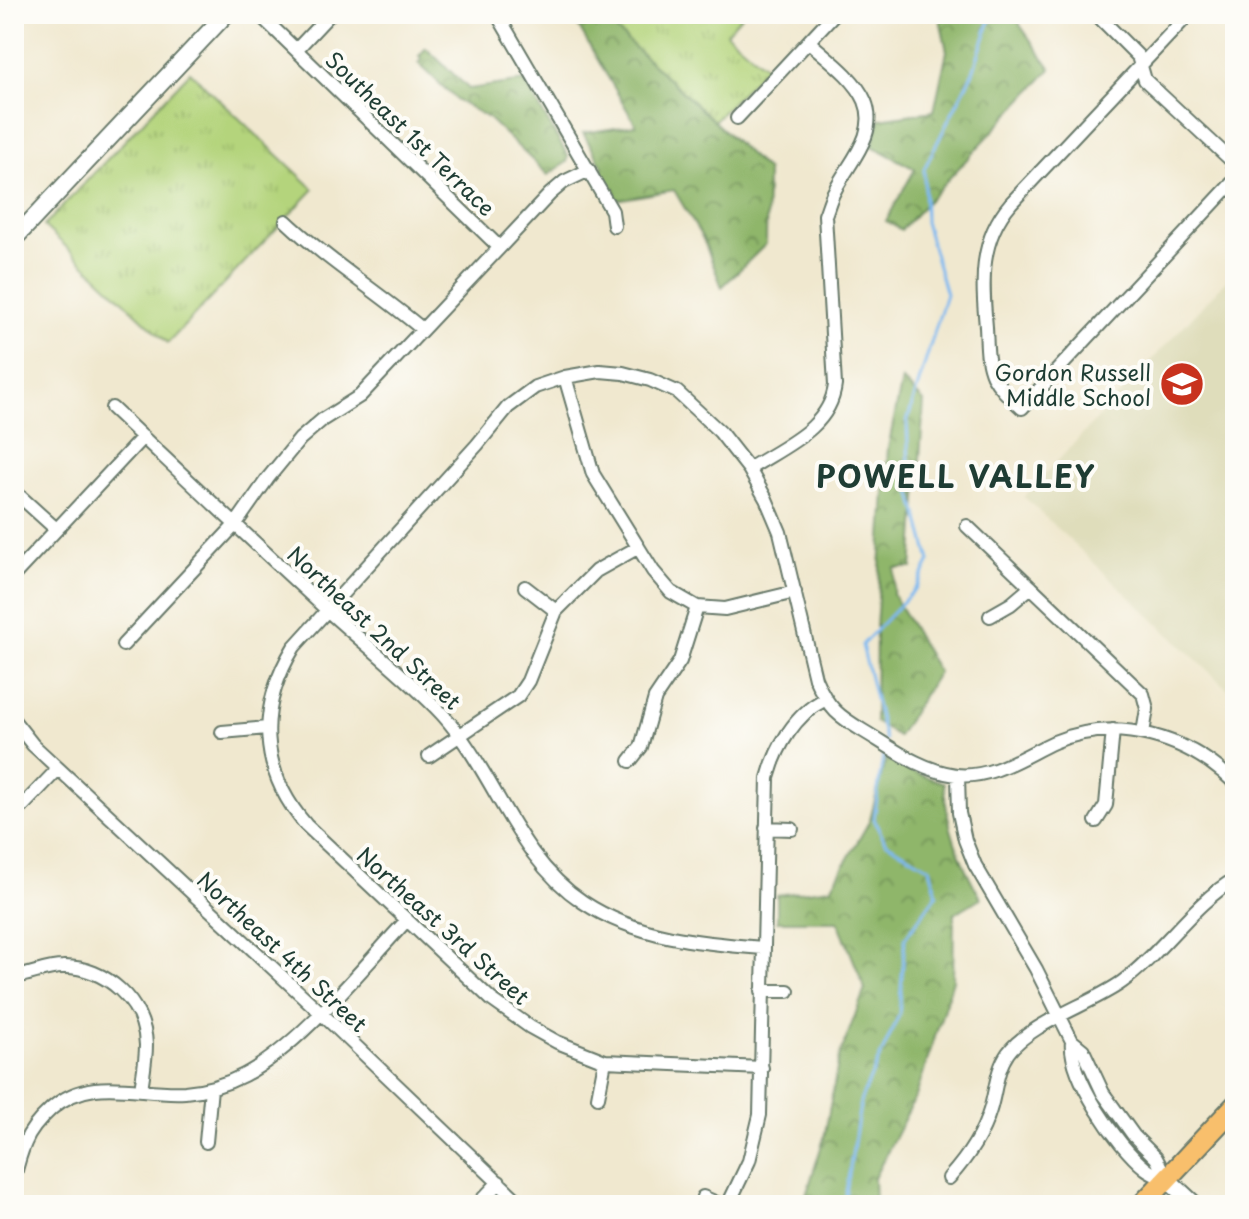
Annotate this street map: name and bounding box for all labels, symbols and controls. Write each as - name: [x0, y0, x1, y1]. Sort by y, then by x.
- street label: Southeast 1st Terrace: [319, 43, 503, 223]
- place label: Gordon Russell Middle School: [995, 355, 1151, 413]
- school or university icon: Gordon Russell Middle School: [1158, 360, 1206, 408]
- district label: POWELL VALLEY: [816, 453, 1096, 498]
- street label: Northeast 2nd Street: [281, 538, 469, 716]
- street label: Northeast 3rd Street: [350, 838, 538, 1012]
- street label: Northeast 4th Street: [190, 863, 376, 1039]

